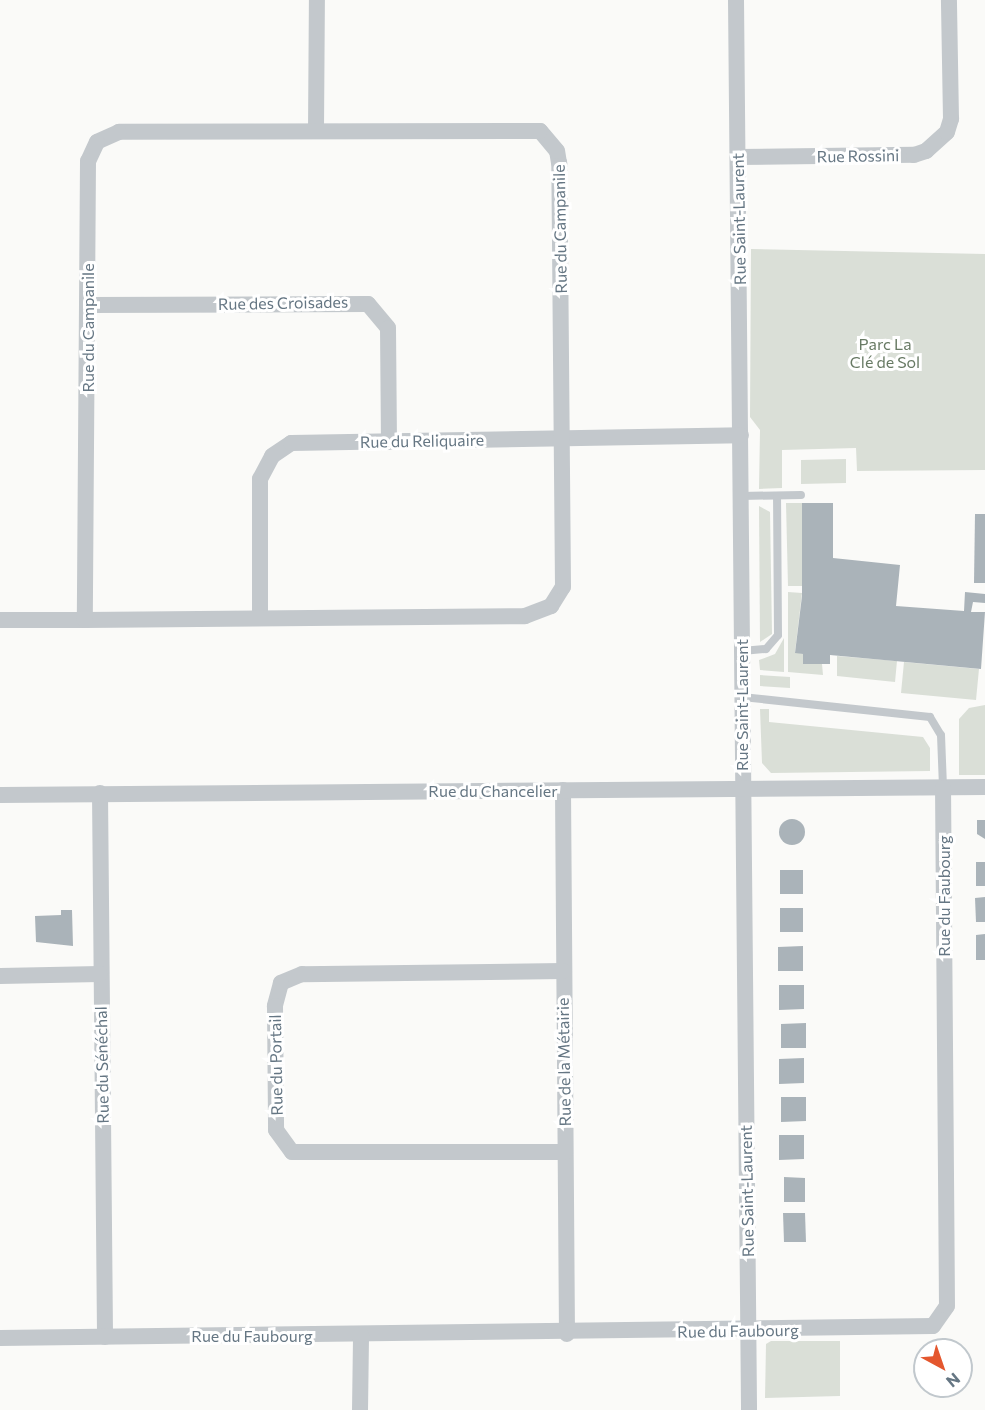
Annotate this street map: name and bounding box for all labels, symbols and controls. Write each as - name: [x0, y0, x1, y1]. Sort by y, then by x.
- street label: Rue Rossini: [817, 146, 899, 166]
- street label: Rue Saint-Laurent: [728, 153, 750, 285]
- street label: Rue du Campanile: [549, 164, 571, 294]
- street label: Rue du Campanile: [78, 263, 98, 393]
- street label: Rue des Croisades: [218, 292, 348, 314]
- park label: Parc La Clé de Sol: [850, 334, 920, 372]
- street label: Rue du Reliquaire: [360, 430, 484, 452]
- street label: Rue Saint-Laurent: [732, 639, 752, 771]
- street label: Rue du Chancelier: [428, 781, 558, 801]
- street label: Rue du Faubourg: [934, 835, 954, 957]
- street label: Rue de la Métairie: [553, 997, 575, 1127]
- street label: Rue du Sénéchal: [91, 1006, 113, 1124]
- street label: Rue du Portail: [266, 1014, 286, 1116]
- street label: Rue Saint-Laurent: [736, 1125, 758, 1257]
- street label: Rue du Faubourg: [677, 1320, 799, 1342]
- street label: Rue du Faubourg: [191, 1326, 313, 1346]
- north arrow: [913, 1338, 973, 1398]
- text: N: [943, 1370, 964, 1392]

